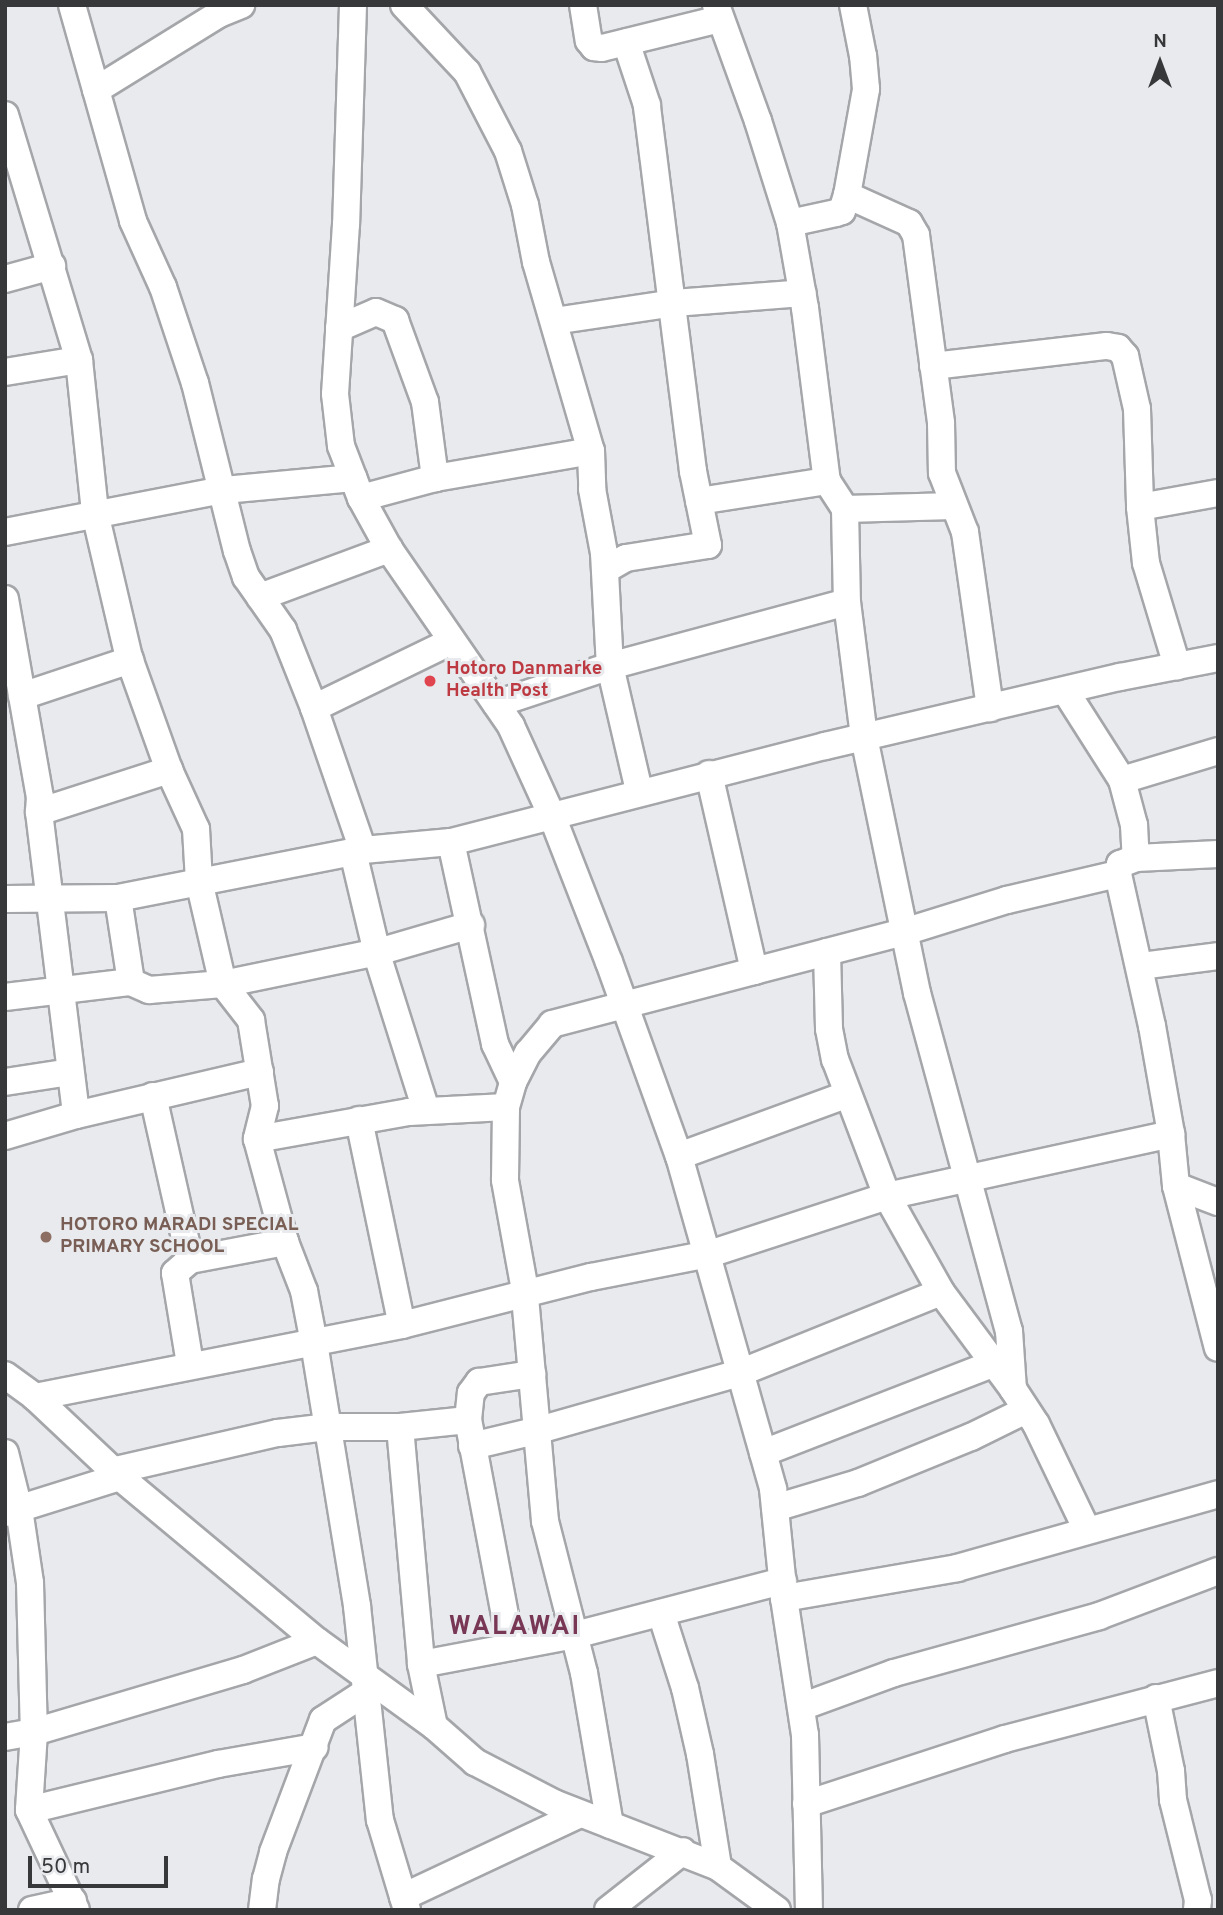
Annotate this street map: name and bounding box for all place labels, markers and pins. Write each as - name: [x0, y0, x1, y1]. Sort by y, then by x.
- place label: Hotoro Danmarke Health Post: [446, 659, 602, 703]
- marker: Hotoro Danmarke Health Post: [420, 671, 440, 691]
- place label: HOTORO MARADI SPECIAL PRIMARY SCHOOL: [60, 1215, 299, 1259]
- marker: HOTORO MARADI SPECIAL PRIMARY SCHOOL: [38, 1229, 54, 1245]

